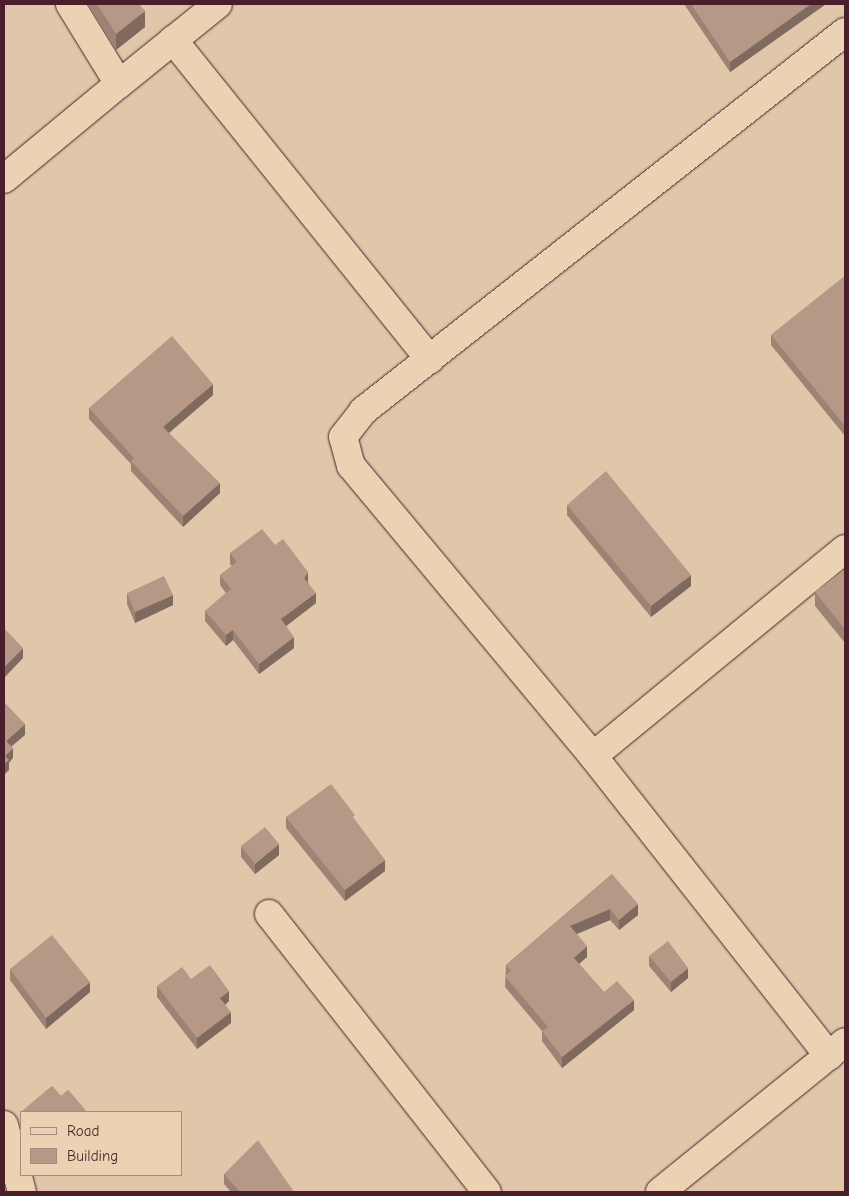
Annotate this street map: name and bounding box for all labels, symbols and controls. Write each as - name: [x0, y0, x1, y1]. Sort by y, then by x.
- legend: [20, 1111, 182, 1176]
- text: Road: [67, 1122, 99, 1140]
- text: Building: [67, 1147, 118, 1165]

